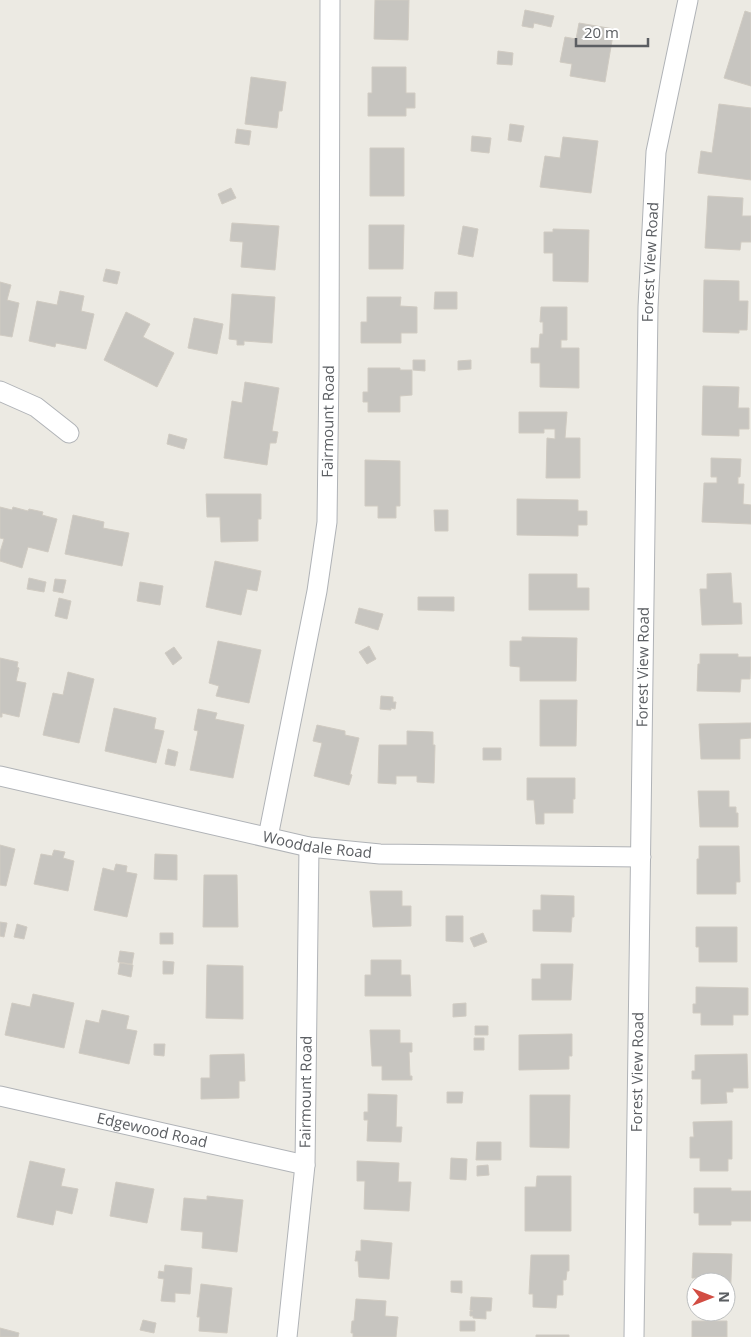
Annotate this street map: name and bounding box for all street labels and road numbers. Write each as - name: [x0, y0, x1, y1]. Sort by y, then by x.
- street label: Forest View Road: [637, 202, 662, 322]
- street label: Fairmount Road: [317, 365, 338, 478]
- street label: Forest View Road: [631, 607, 653, 727]
- street label: Wooddale Road: [261, 826, 373, 862]
- street label: Forest View Road: [626, 1012, 647, 1132]
- street label: Fairmount Road: [294, 1036, 316, 1148]
- street label: Edgewood Road: [95, 1107, 210, 1152]

